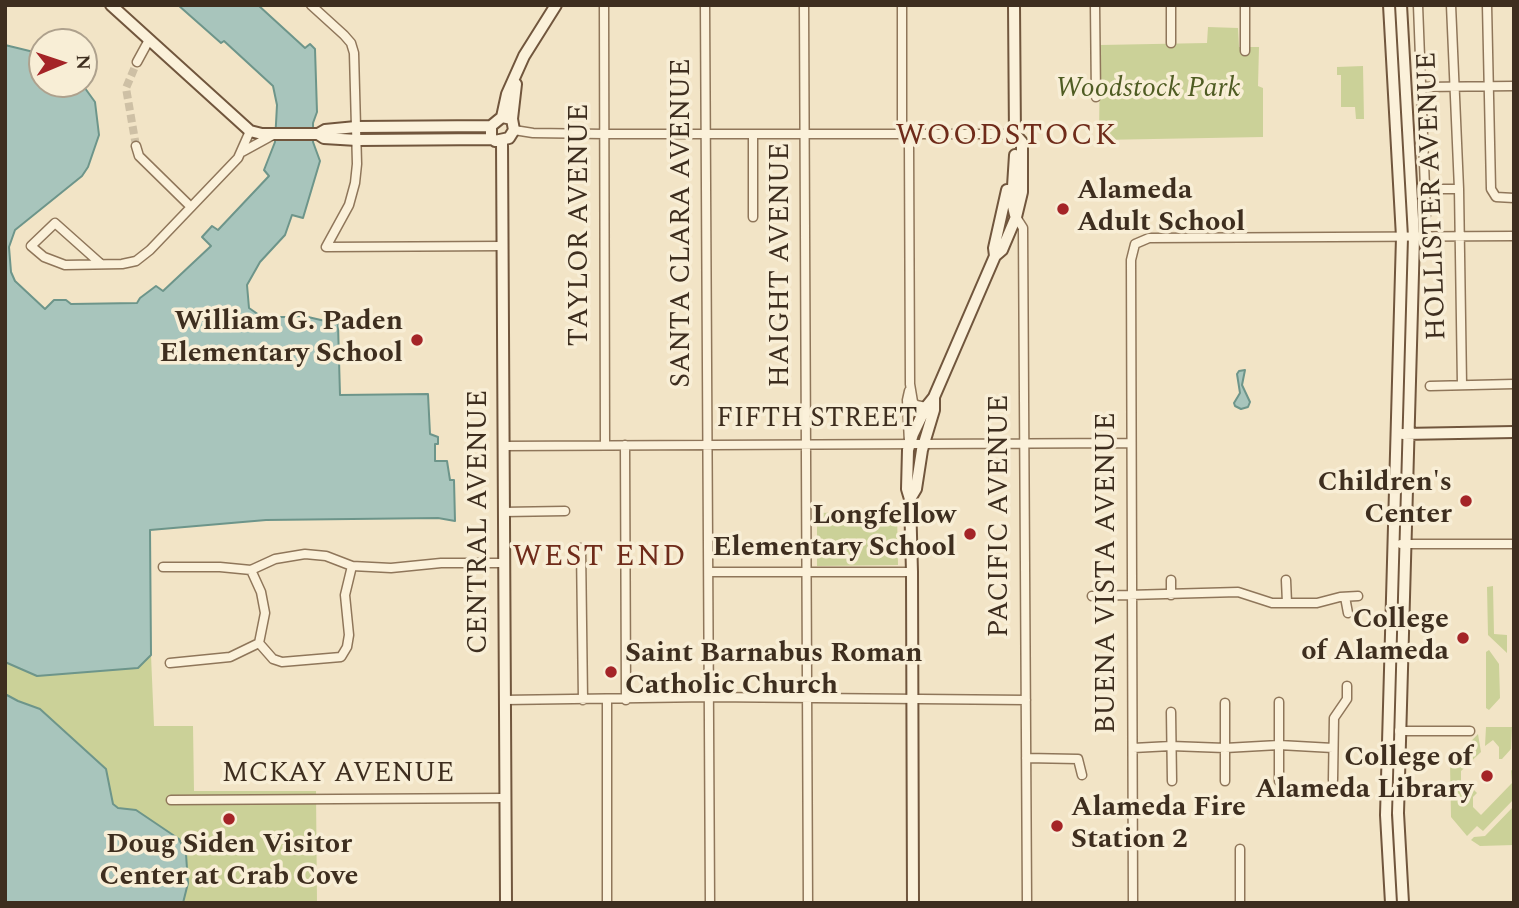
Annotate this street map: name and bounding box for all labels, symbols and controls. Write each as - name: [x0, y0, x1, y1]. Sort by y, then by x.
- north arrow: [28, 28, 98, 98]
- street label: HOLLISTER AVENUE: [1412, 51, 1456, 341]
- text: N: [68, 54, 97, 71]
- street label: SANTA CLARA AVENUE: [667, 58, 701, 388]
- park label: Woodstock Park: [1055, 74, 1241, 108]
- street label: TAYLOR AVENUE: [565, 103, 599, 347]
- district label: WOODSTOCK: [897, 120, 1117, 156]
- street label: HAIGHT AVENUE: [766, 142, 800, 388]
- place label: Alameda Adult School: [1077, 176, 1245, 242]
- marker: Alameda Adult School: [1055, 201, 1071, 217]
- place label: William G. Paden Elementary School: [159, 307, 403, 373]
- marker: William G. Paden Elementary School: [409, 332, 425, 348]
- street label: CENTRAL AVENUE: [464, 390, 498, 654]
- street label: PACIFIC AVENUE: [985, 395, 1019, 637]
- street label: FIFTH STREET: [716, 404, 918, 438]
- street label: BUENA VISTA AVENUE: [1092, 412, 1126, 734]
- place label: Children's Center: [1318, 468, 1452, 534]
- marker: Children's Center: [1458, 493, 1474, 509]
- place label: Longfellow Elementary School: [712, 501, 956, 567]
- marker: Longfellow Elementary School: [962, 526, 978, 542]
- district label: WEST END: [513, 541, 687, 577]
- place label: College of Alameda: [1301, 605, 1449, 671]
- marker: College of Alameda: [1455, 630, 1471, 646]
- place label: Saint Barnabus Roman Catholic Church: [625, 639, 923, 705]
- marker: Saint Barnabus Roman Catholic Church: [603, 664, 619, 680]
- place label: College of Alameda Library: [1255, 743, 1473, 809]
- street label: MCKAY AVENUE: [222, 759, 454, 793]
- marker: College of Alameda Library: [1479, 768, 1495, 784]
- place label: Alameda Fire Station 2: [1071, 793, 1246, 859]
- marker: Doug Siden Visitor Center at Crab Cove: [221, 811, 237, 827]
- marker: Alameda Fire Station 2: [1049, 818, 1065, 834]
- place label: Doug Siden Visitor Center at Crab Cove: [100, 830, 358, 896]

